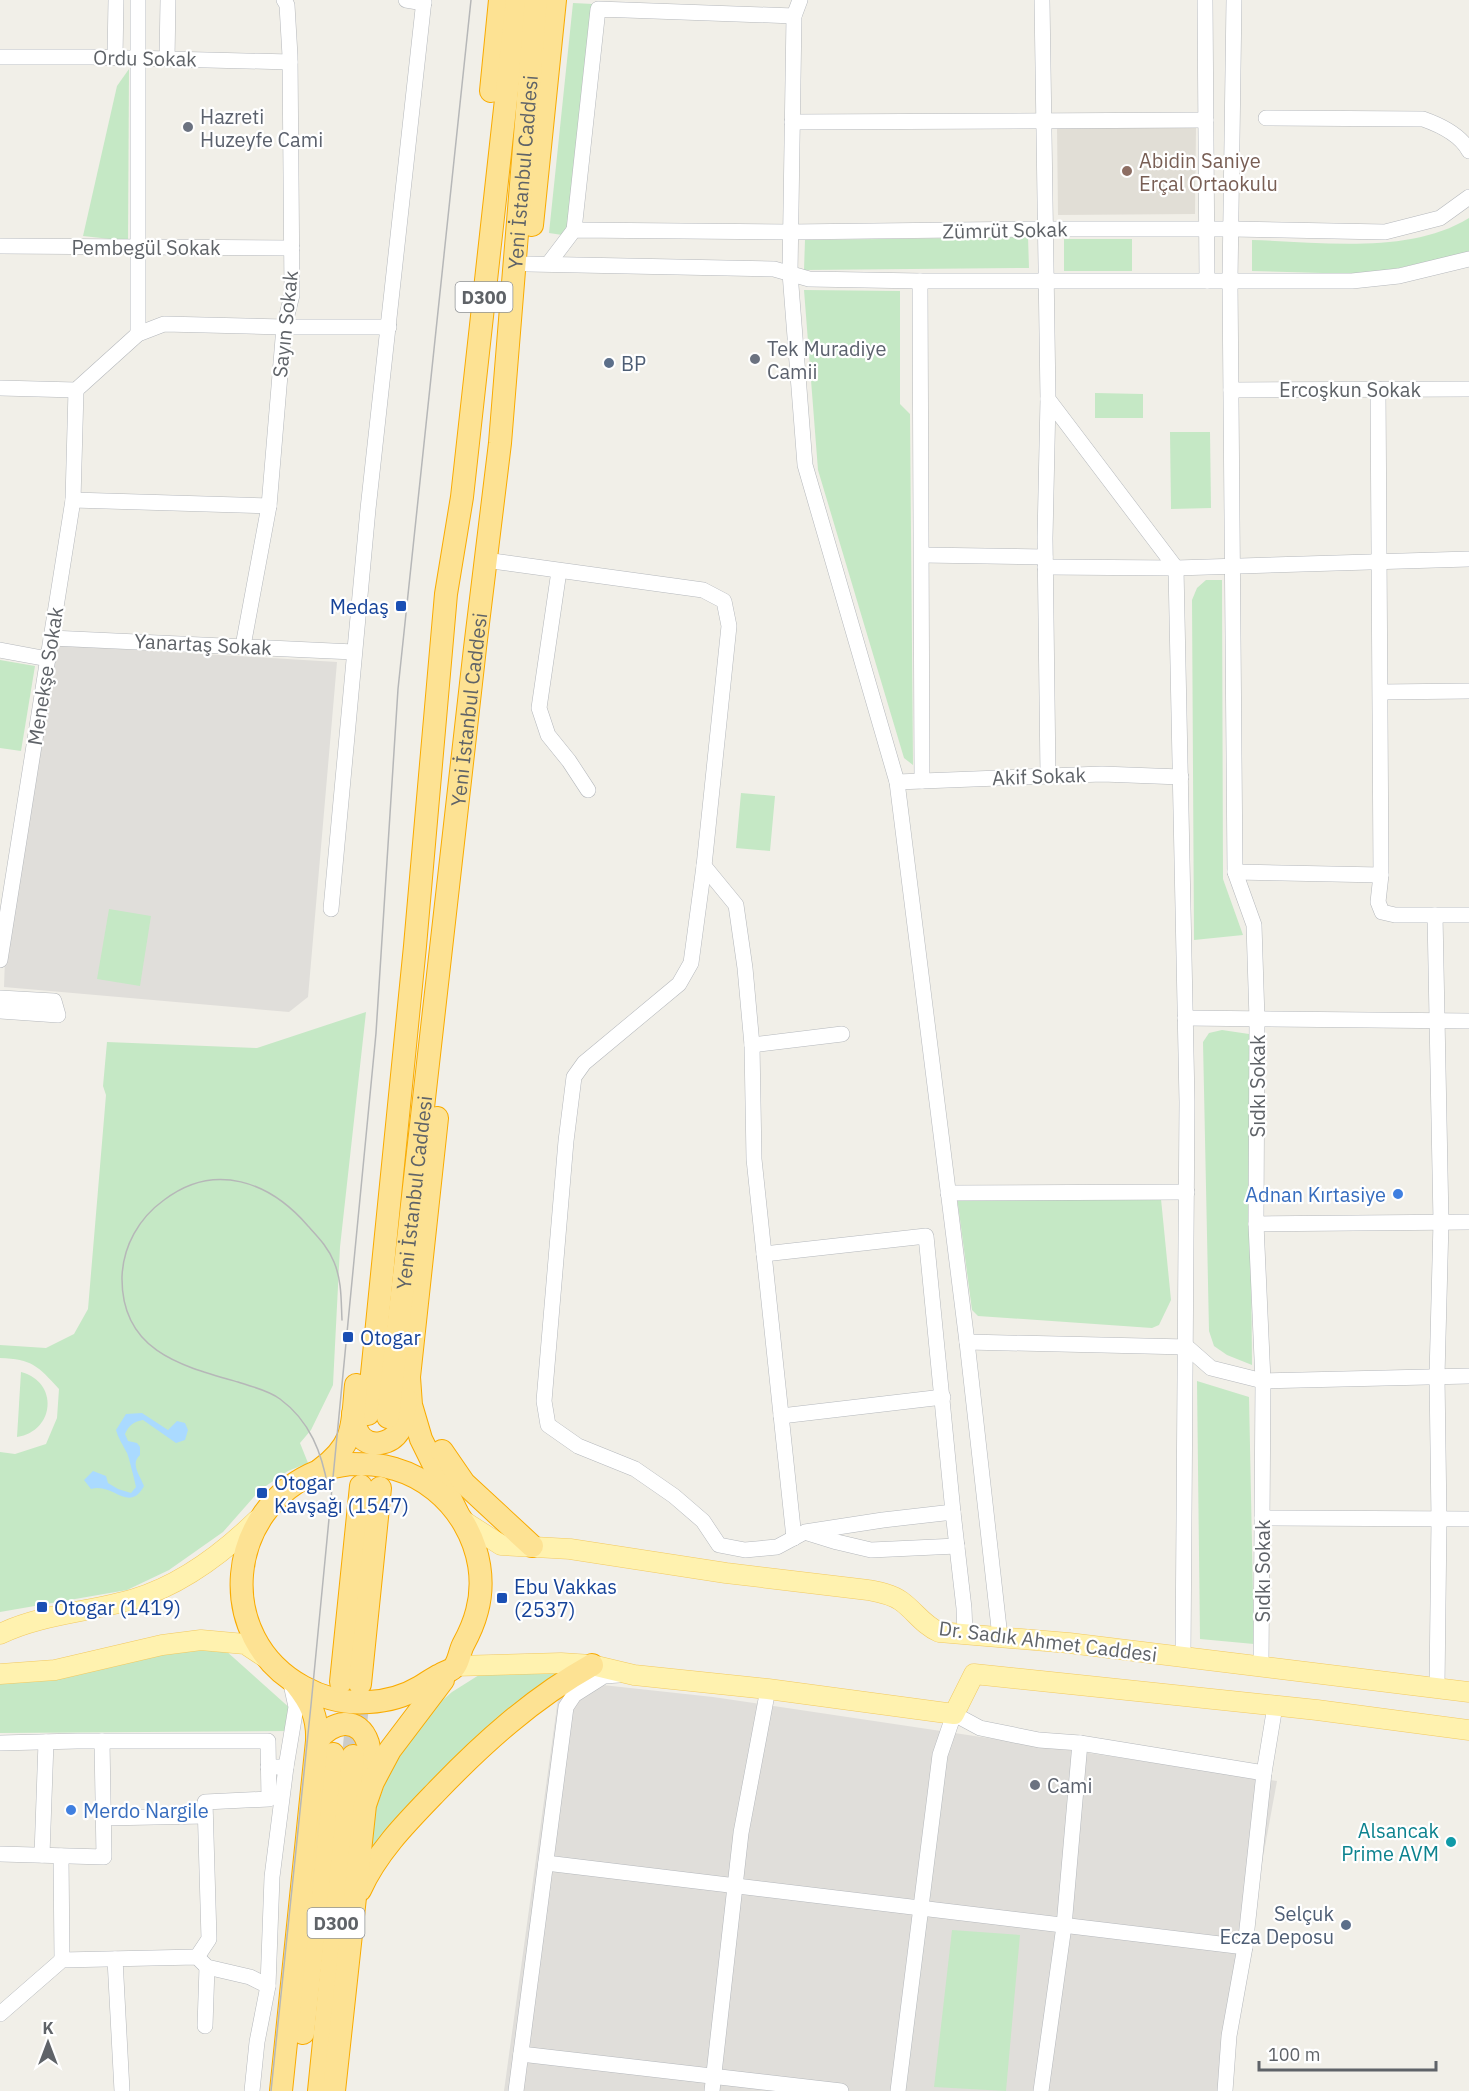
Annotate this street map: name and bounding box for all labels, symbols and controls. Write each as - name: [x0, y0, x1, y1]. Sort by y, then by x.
- street label: Ordu Sokak: [93, 44, 197, 72]
- street label: Yeni İstanbul Caddesi: [501, 74, 543, 271]
- place label: Hazreti Huzeyfe Cami: [200, 103, 323, 153]
- marker: Hazreti Huzeyfe Cami: [181, 120, 195, 134]
- place label: Abidin Saniye Erçal Ortaokulu: [1139, 147, 1278, 197]
- marker: Abidin Saniye Erçal Ortaokulu: [1120, 164, 1134, 178]
- street label: Zümrüt Sokak: [942, 215, 1068, 245]
- street label: Pembegül Sokak: [71, 234, 221, 261]
- street label: Sayın Sokak: [266, 269, 304, 379]
- road number: D300: [456, 282, 512, 312]
- place label: Tek Muradiye Camii: [767, 335, 886, 385]
- place label: BP: [621, 350, 646, 377]
- marker: Tek Muradiye Camii: [748, 352, 762, 366]
- marker: BP: [602, 356, 616, 370]
- street label: Ercoşkun Sokak: [1279, 376, 1421, 403]
- place label: Medaş: [330, 593, 389, 620]
- marker: Medaş: [394, 599, 408, 613]
- street label: Menekşe Sokak: [21, 604, 69, 747]
- street label: Yeni İstanbul Caddesi: [444, 611, 493, 808]
- street label: Yanartaş Sokak: [134, 627, 273, 661]
- street label: Akif Sokak: [992, 761, 1087, 791]
- street label: Sıdkı Sokak: [1244, 1034, 1271, 1137]
- street label: Yeni İstanbul Caddesi: [389, 1094, 438, 1291]
- place label: Adnan Kırtasiye: [1245, 1181, 1386, 1208]
- marker: Adnan Kırtasiye: [1391, 1187, 1405, 1201]
- place label: Otogar: [360, 1324, 421, 1351]
- marker: Otogar: [341, 1330, 355, 1344]
- place label: Otogar Kavşağı (1547): [274, 1469, 409, 1519]
- marker: Otogar Kavşağı (1547): [255, 1486, 269, 1500]
- street label: Sıdkı Sokak: [1249, 1519, 1276, 1622]
- place label: Ebu Vakkas (2537): [514, 1573, 617, 1623]
- marker: Ebu Vakkas (2537): [495, 1591, 509, 1605]
- place label: Otogar (1419): [54, 1594, 181, 1621]
- marker: Otogar (1419): [35, 1600, 49, 1614]
- street label: Dr. Sadık Ahmet Caddesi: [937, 1614, 1159, 1668]
- place label: Cami: [1047, 1772, 1093, 1799]
- marker: Cami: [1028, 1778, 1042, 1792]
- place label: Merdo Nargile: [83, 1797, 209, 1824]
- marker: Merdo Nargile: [64, 1803, 78, 1817]
- place label: Alsancak Prime AVM: [1341, 1817, 1439, 1867]
- marker: Alsancak Prime AVM: [1444, 1835, 1458, 1849]
- place label: Selçuk Ecza Deposu: [1220, 1900, 1334, 1950]
- road number: D300: [308, 1908, 364, 1938]
- marker: Selçuk Ecza Deposu: [1339, 1918, 1353, 1932]
- north arrow: [18, 2013, 78, 2073]
- text: K: [42, 2018, 54, 2038]
- scale bar: [1259, 2034, 1436, 2072]
- text: 100 m: [1268, 2043, 1320, 2066]

